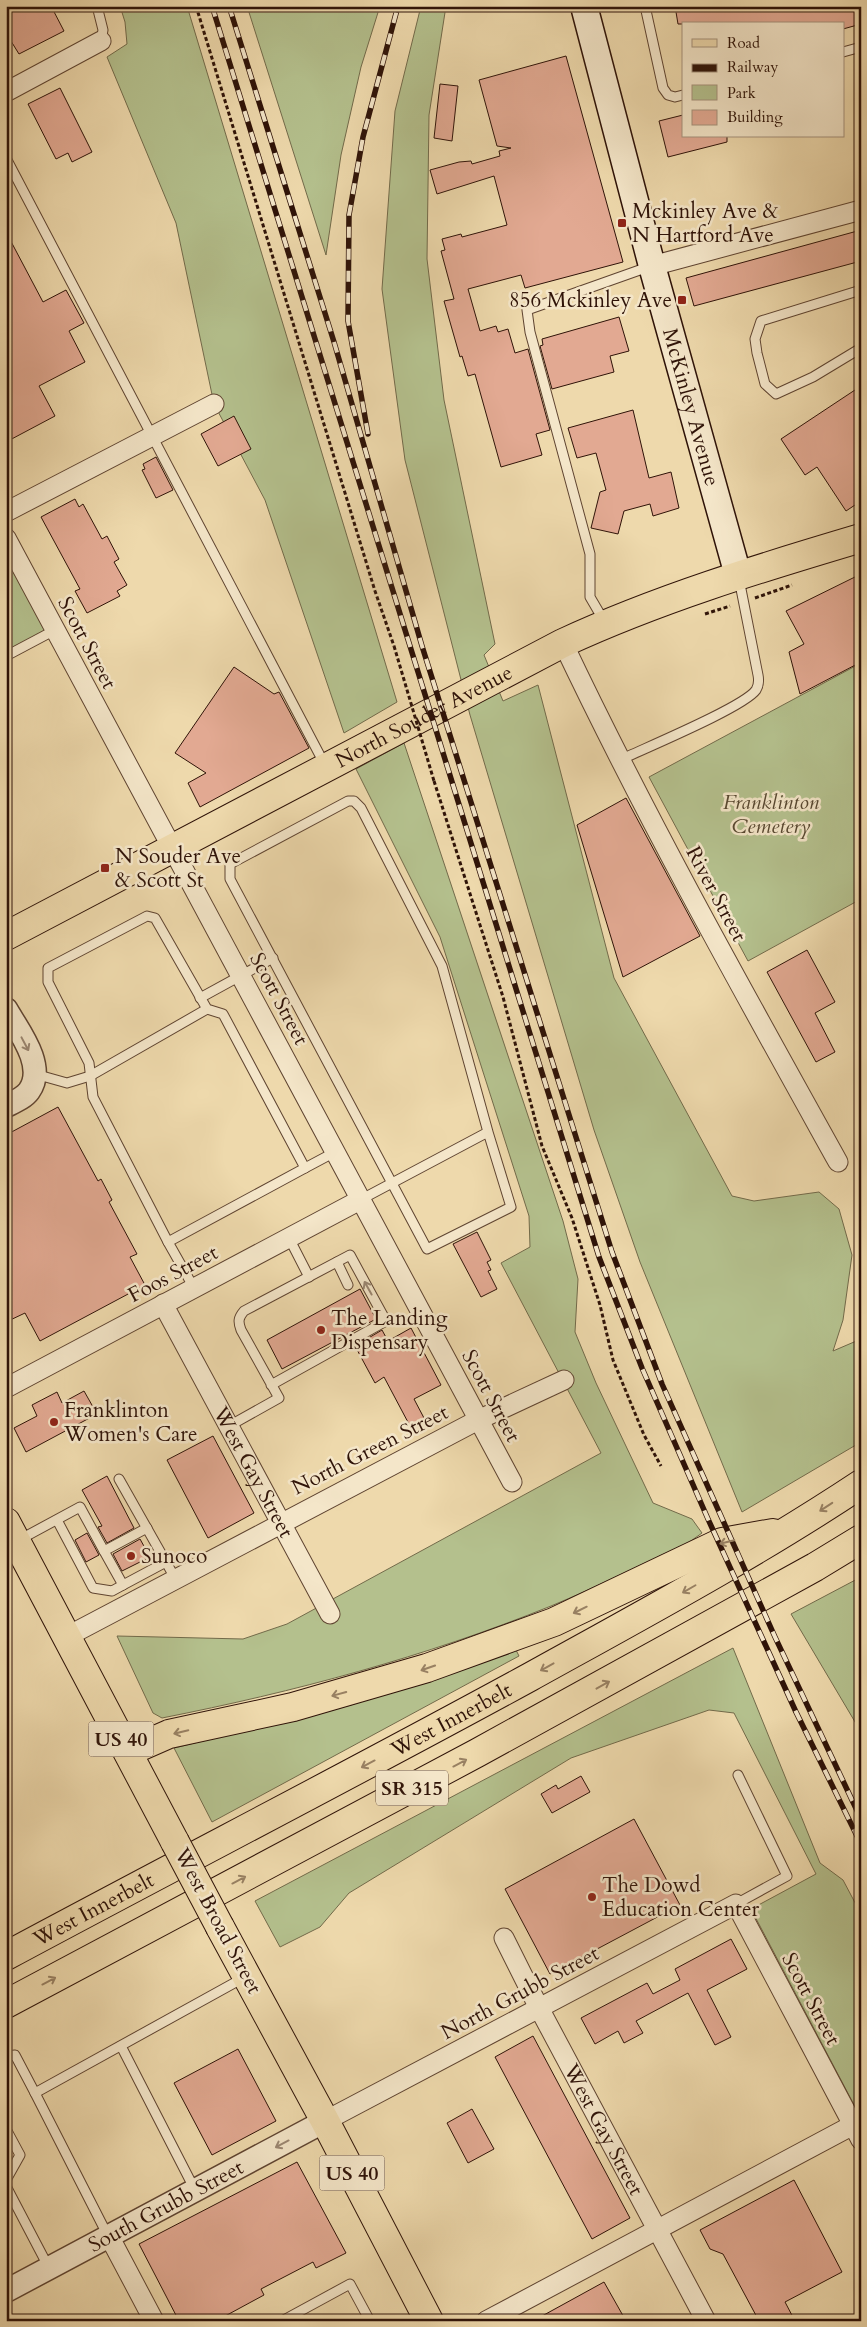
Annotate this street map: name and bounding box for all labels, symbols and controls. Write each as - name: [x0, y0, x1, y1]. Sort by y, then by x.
- legend: [682, 22, 844, 138]
- text: Road: [727, 33, 760, 53]
- text: Railway: [727, 57, 778, 77]
- text: Park: [727, 83, 756, 103]
- text: Building: [727, 107, 783, 127]
- place label: Mckinley Ave & N Hartford Ave: [632, 197, 779, 250]
- marker: Mckinley Ave & N Hartford Ave: [616, 217, 628, 229]
- place label: 856 Mckinley Ave: [509, 286, 672, 315]
- marker: 856 Mckinley Ave: [676, 294, 688, 306]
- street label: McKinley Avenue: [655, 325, 727, 489]
- street label: Scott Street: [51, 592, 124, 695]
- street label: North Souder Avenue: [330, 658, 517, 775]
- park label: Franklinton Cemetery: [723, 788, 820, 841]
- street label: River Street: [679, 841, 753, 947]
- place label: N Souder Ave & Scott St: [115, 842, 241, 895]
- marker: N Souder Ave & Scott St: [99, 862, 111, 874]
- street label: Scott Street: [243, 948, 316, 1051]
- one-way arrow: [20, 1036, 30, 1051]
- street label: Foos Street: [123, 1238, 223, 1310]
- one-way arrow: [363, 1281, 372, 1296]
- place label: The Landing Dispensary: [331, 1304, 448, 1357]
- marker: The Landing Dispensary: [315, 1324, 327, 1336]
- street label: Scott Street: [455, 1345, 528, 1448]
- place label: Franklinton Women's Care: [63, 1396, 198, 1449]
- street label: North Green Street: [287, 1398, 454, 1502]
- street label: West Gay Street: [206, 1401, 301, 1543]
- marker: Franklinton Women's Care: [48, 1416, 60, 1428]
- one-way arrow: [820, 1502, 834, 1512]
- one-way arrow: [719, 1538, 735, 1547]
- place label: Sunoco: [141, 1542, 207, 1571]
- marker: Sunoco: [125, 1550, 137, 1562]
- one-way arrow: [682, 1584, 697, 1594]
- one-way arrow: [573, 1606, 588, 1615]
- one-way arrow: [540, 1663, 555, 1673]
- one-way arrow: [421, 1664, 436, 1673]
- street label: West Innerbelt: [385, 1675, 517, 1764]
- one-way arrow: [595, 1680, 610, 1690]
- one-way arrow: [331, 1690, 347, 1700]
- road number: US 40: [88, 1722, 154, 1756]
- one-way arrow: [173, 1728, 189, 1737]
- one-way arrow: [452, 1757, 467, 1767]
- one-way arrow: [361, 1760, 376, 1769]
- road number: SR 315: [376, 1770, 448, 1806]
- street label: West Broad Street: [167, 1842, 269, 2000]
- street label: West Innerbelt: [27, 1865, 159, 1954]
- place label: The Dowd Education Center: [602, 1871, 759, 1924]
- one-way arrow: [231, 1875, 246, 1884]
- marker: The Dowd Education Center: [586, 1891, 598, 1903]
- street label: North Grubb Street: [436, 1939, 604, 2047]
- street label: Scott Street: [775, 1948, 848, 2051]
- one-way arrow: [41, 1975, 56, 1985]
- street label: West Gay Street: [556, 2058, 651, 2201]
- one-way arrow: [275, 2139, 290, 2149]
- street label: South Grubb Street: [83, 2153, 249, 2259]
- road number: US 40: [320, 2156, 384, 2190]

